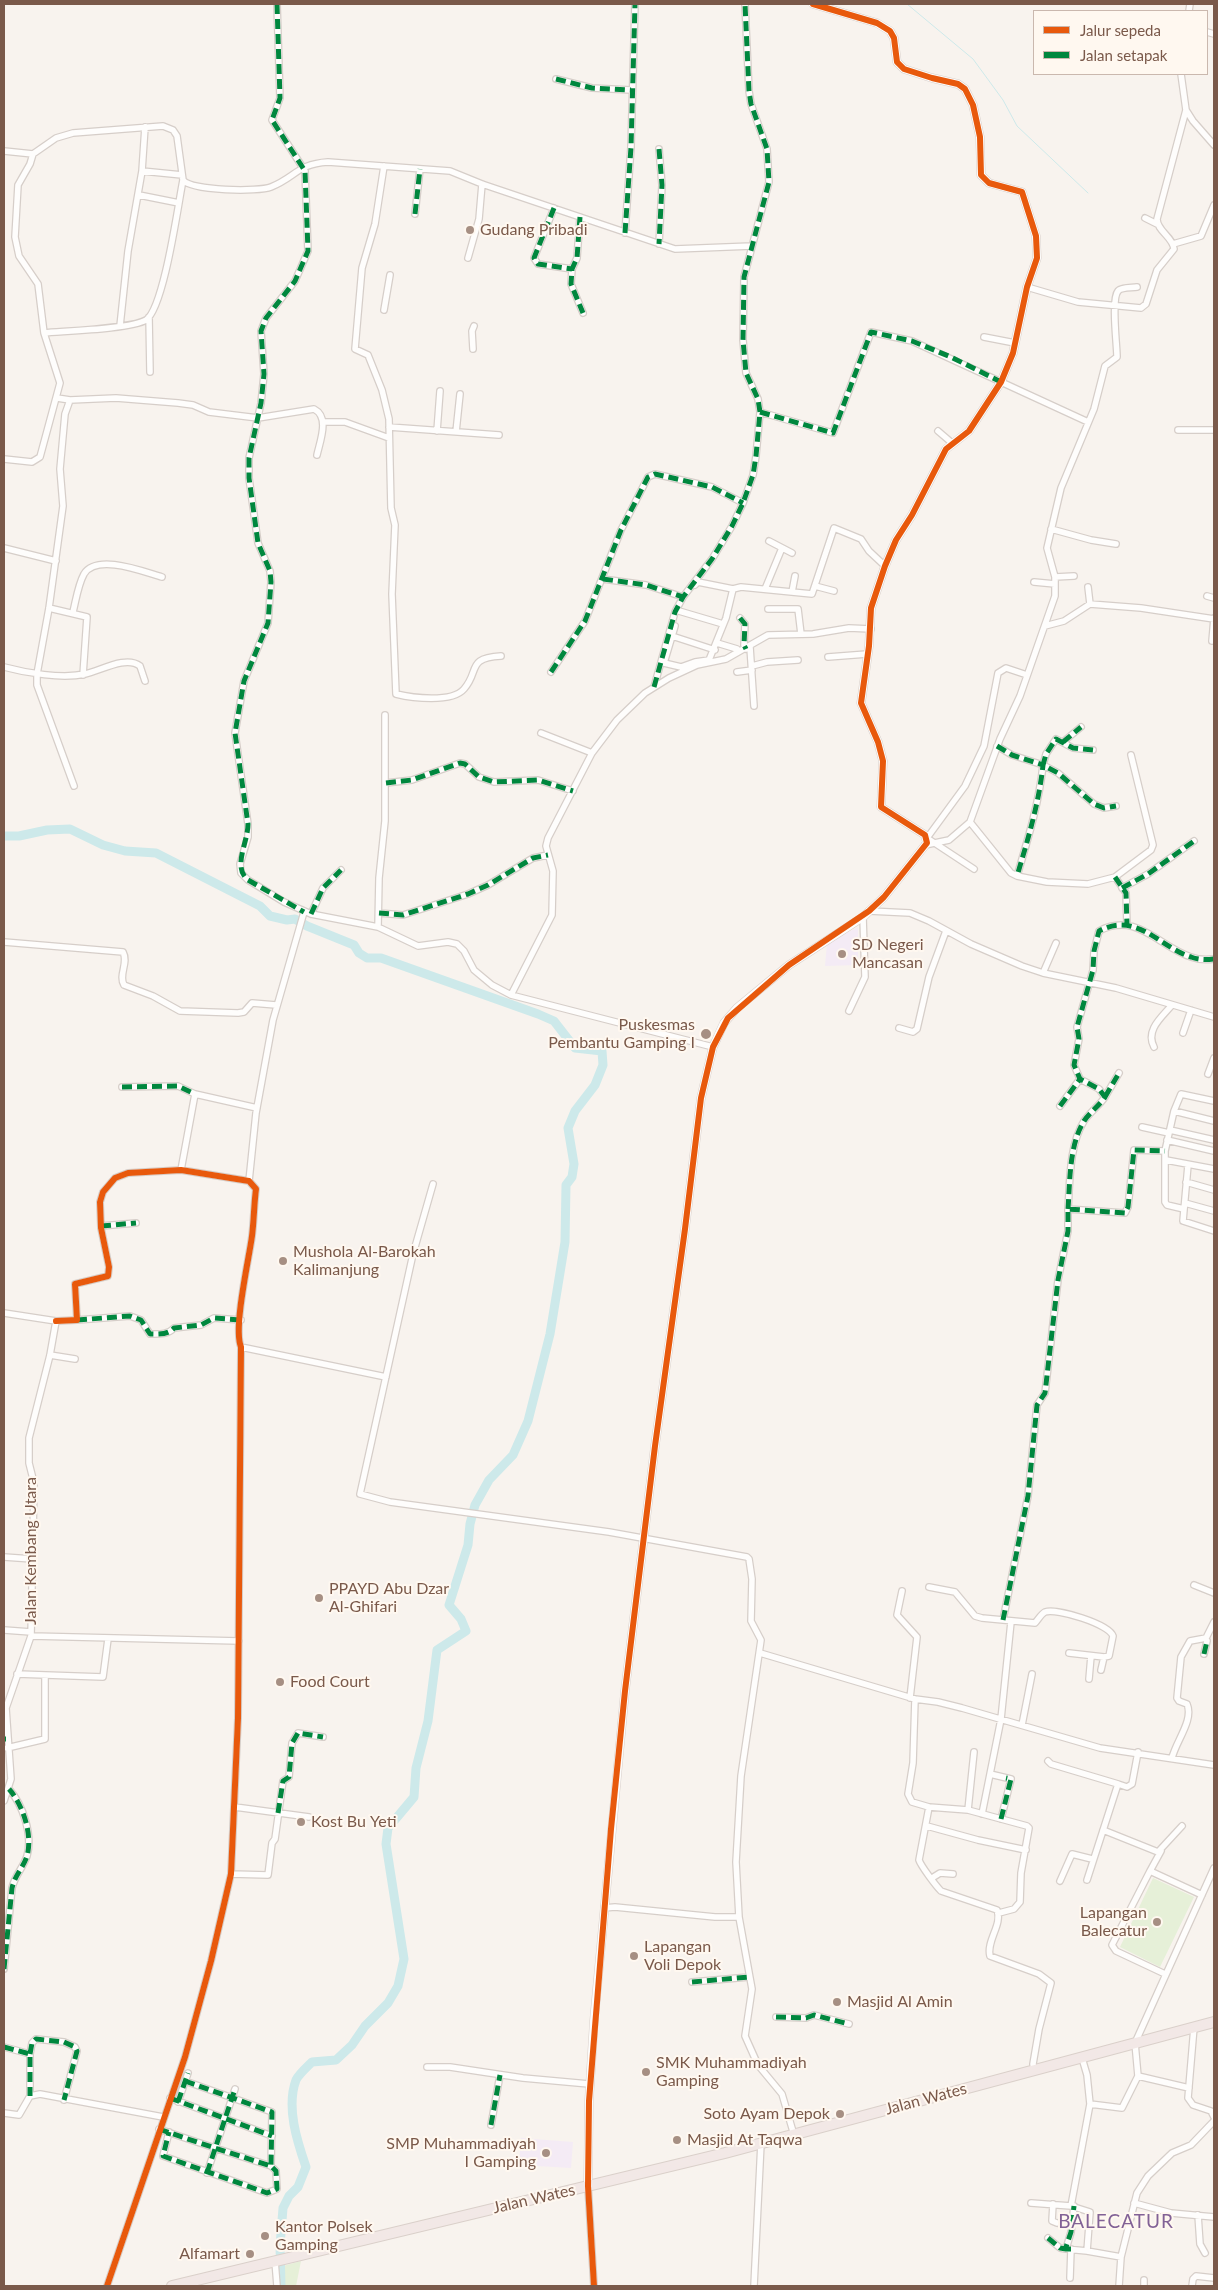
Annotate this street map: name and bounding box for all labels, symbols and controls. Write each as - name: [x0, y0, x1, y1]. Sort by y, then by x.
- legend: [1033, 10, 1208, 75]
- text: Jalur sepeda: [1080, 21, 1161, 39]
- text: Jalan setapak: [1080, 46, 1167, 64]
- place label: Gudang Pribadi: [480, 220, 588, 240]
- marker: Gudang Pribadi: [464, 224, 476, 236]
- place label: SD Negeri Mancasan: [852, 935, 924, 973]
- marker: SD Negeri Mancasan: [836, 948, 848, 960]
- place label: Puskesmas Pembantu Gamping I: [548, 1015, 695, 1053]
- marker: Puskesmas Pembantu Gamping I: [699, 1027, 713, 1041]
- place label: Mushola Al-Barokah Kalimanjung: [293, 1242, 436, 1280]
- marker: Mushola Al-Barokah Kalimanjung: [277, 1255, 289, 1267]
- street label: Jalan Kembang Utara: [21, 1477, 41, 1625]
- place label: PPAYD Abu Dzar Al-Ghifari: [329, 1579, 449, 1617]
- marker: PPAYD Abu Dzar Al-Ghifari: [313, 1592, 325, 1604]
- place label: Food Court: [290, 1672, 370, 1692]
- marker: Food Court: [274, 1676, 286, 1688]
- place label: Kost Bu Yeti: [311, 1812, 396, 1832]
- marker: Kost Bu Yeti: [295, 1816, 307, 1828]
- place label: Lapangan Balecatur: [1080, 1903, 1147, 1941]
- marker: Lapangan Balecatur: [1151, 1916, 1163, 1928]
- place label: Lapangan Voli Depok: [644, 1937, 721, 1975]
- marker: Lapangan Voli Depok: [628, 1950, 640, 1962]
- place label: Masjid Al Amin: [847, 1992, 953, 2012]
- marker: Masjid Al Amin: [831, 1996, 843, 2008]
- place label: SMK Muhammadiyah Gamping: [656, 2053, 807, 2091]
- marker: SMK Muhammadiyah Gamping: [640, 2066, 652, 2078]
- street label: Jalan Wates: [883, 2079, 969, 2119]
- place label: Soto Ayam Depok: [703, 2104, 830, 2124]
- marker: Soto Ayam Depok: [834, 2108, 846, 2120]
- place label: Masjid At Taqwa: [687, 2130, 802, 2150]
- place label: SMP Muhammadiyah I Gamping: [386, 2134, 536, 2172]
- marker: Masjid At Taqwa: [671, 2134, 683, 2146]
- marker: SMP Muhammadiyah I Gamping: [540, 2147, 552, 2159]
- street label: Jalan Wates: [491, 2180, 577, 2218]
- district label: BALECATUR: [1057, 2211, 1175, 2233]
- place label: Kantor Polsek Gamping: [275, 2217, 373, 2255]
- marker: Kantor Polsek Gamping: [259, 2230, 271, 2242]
- place label: Alfamart: [179, 2244, 240, 2264]
- marker: Alfamart: [244, 2248, 256, 2260]

